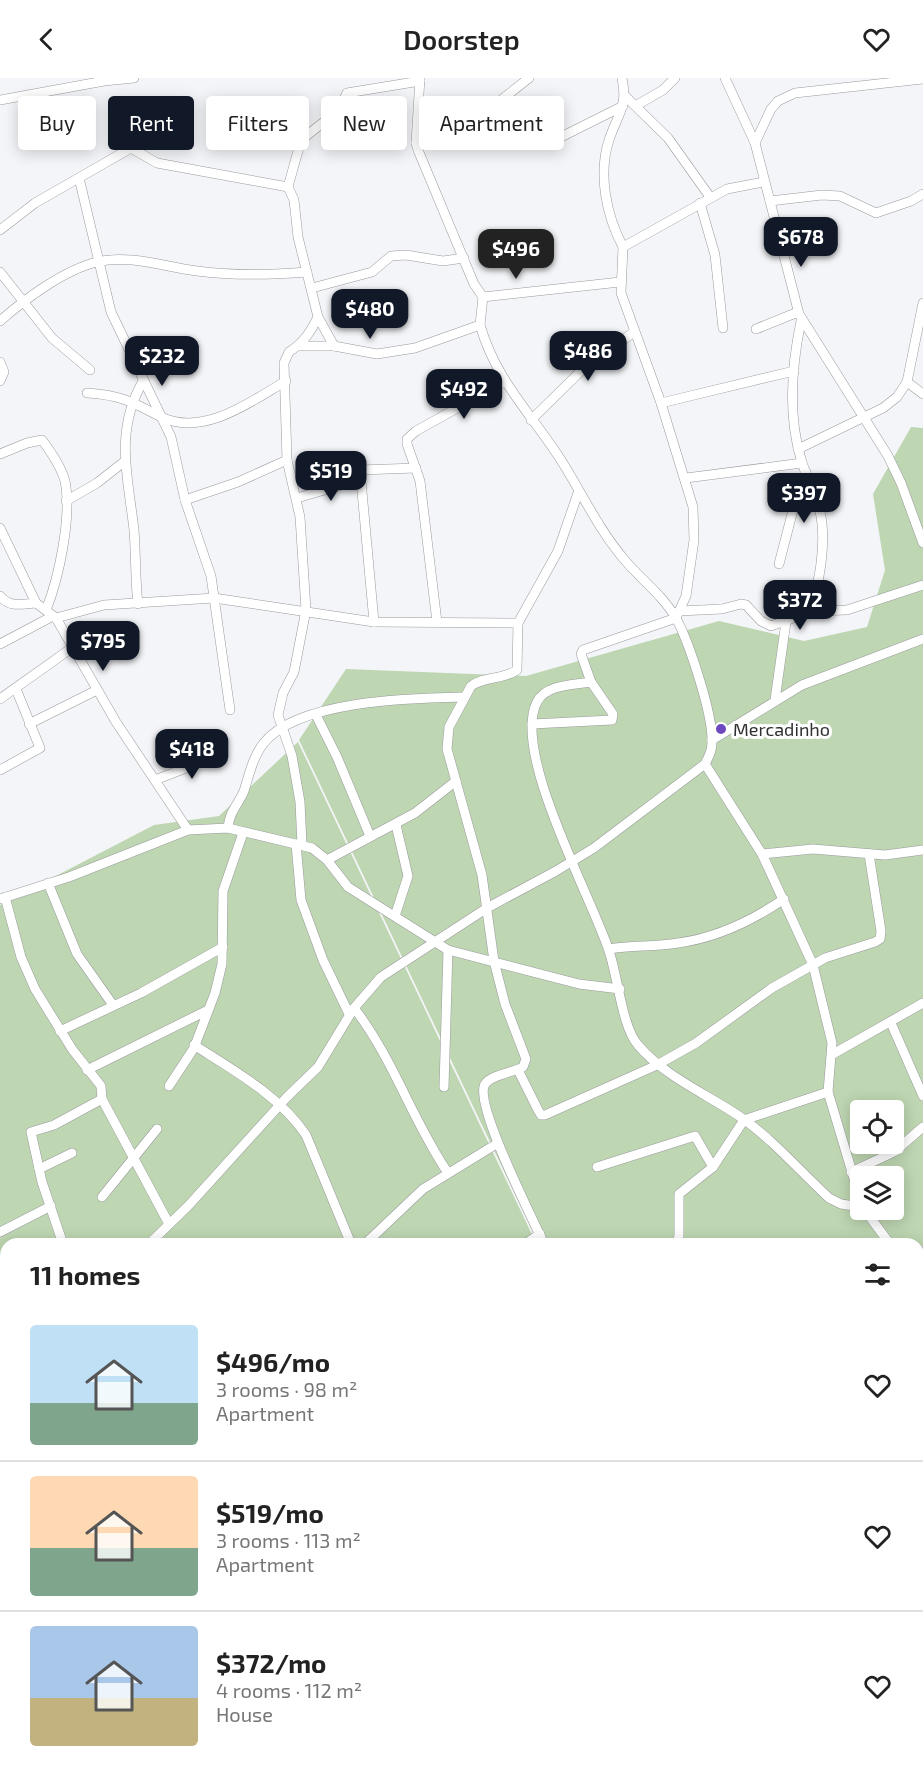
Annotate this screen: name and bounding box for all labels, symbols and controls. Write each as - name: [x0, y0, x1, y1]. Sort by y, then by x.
- icon: back: [30, 23, 63, 56]
- text: Doorstep: [403, 23, 520, 55]
- icon: heart: [860, 23, 893, 56]
- chip: Buy: [18, 96, 96, 150]
- chip: Rent: [108, 96, 194, 150]
- chip: Filters: [206, 96, 309, 150]
- chip: New: [321, 96, 407, 150]
- chip: Apartment: [419, 96, 564, 150]
- pin: $678: [765, 217, 837, 268]
- text: $678: [778, 224, 824, 248]
- pin: $496: [480, 229, 552, 280]
- text: $496: [492, 236, 540, 260]
- pin: $480: [334, 289, 406, 340]
- text: $480: [345, 296, 395, 320]
- pin: $486: [552, 331, 624, 382]
- pin: $232: [126, 336, 198, 387]
- text: $486: [564, 338, 612, 362]
- text: $232: [139, 343, 185, 367]
- pin: $492: [428, 369, 500, 420]
- text: $492: [440, 376, 488, 400]
- pin: $519: [295, 451, 367, 502]
- text: $519: [309, 458, 353, 482]
- pin: $397: [768, 473, 840, 524]
- text: $397: [781, 480, 827, 504]
- pin: $372: [764, 580, 836, 631]
- text: $372: [777, 587, 823, 611]
- pin: $795: [67, 621, 139, 672]
- text: $795: [81, 628, 126, 652]
- place label: Mercadinho: [733, 718, 830, 740]
- marker: Mercadinho: [714, 722, 728, 736]
- pin: $418: [156, 729, 228, 780]
- text: $418: [169, 736, 215, 760]
- map controls: [850, 1100, 904, 1220]
- button: locate: [850, 1100, 904, 1154]
- button: layers: [850, 1166, 904, 1220]
- icon: filters: [861, 1258, 894, 1291]
- text: 11 homes: [30, 1259, 140, 1290]
- text: $496/mo: [216, 1346, 330, 1377]
- icon: home: [78, 1349, 150, 1421]
- icon: heart: [861, 1369, 894, 1402]
- text: 3 rooms · 98 m²: [216, 1377, 357, 1401]
- text: Apartment: [216, 1401, 314, 1425]
- text: $519/mo: [216, 1497, 324, 1528]
- icon: home: [78, 1500, 150, 1572]
- icon: heart: [861, 1520, 894, 1553]
- text: 3 rooms · 113 m²: [216, 1528, 361, 1552]
- text: Apartment: [216, 1552, 314, 1576]
- text: $372/mo: [216, 1647, 326, 1678]
- icon: home: [78, 1650, 150, 1722]
- icon: heart: [861, 1670, 894, 1703]
- text: 4 rooms · 112 m²: [216, 1678, 362, 1702]
- text: House: [216, 1702, 273, 1726]

